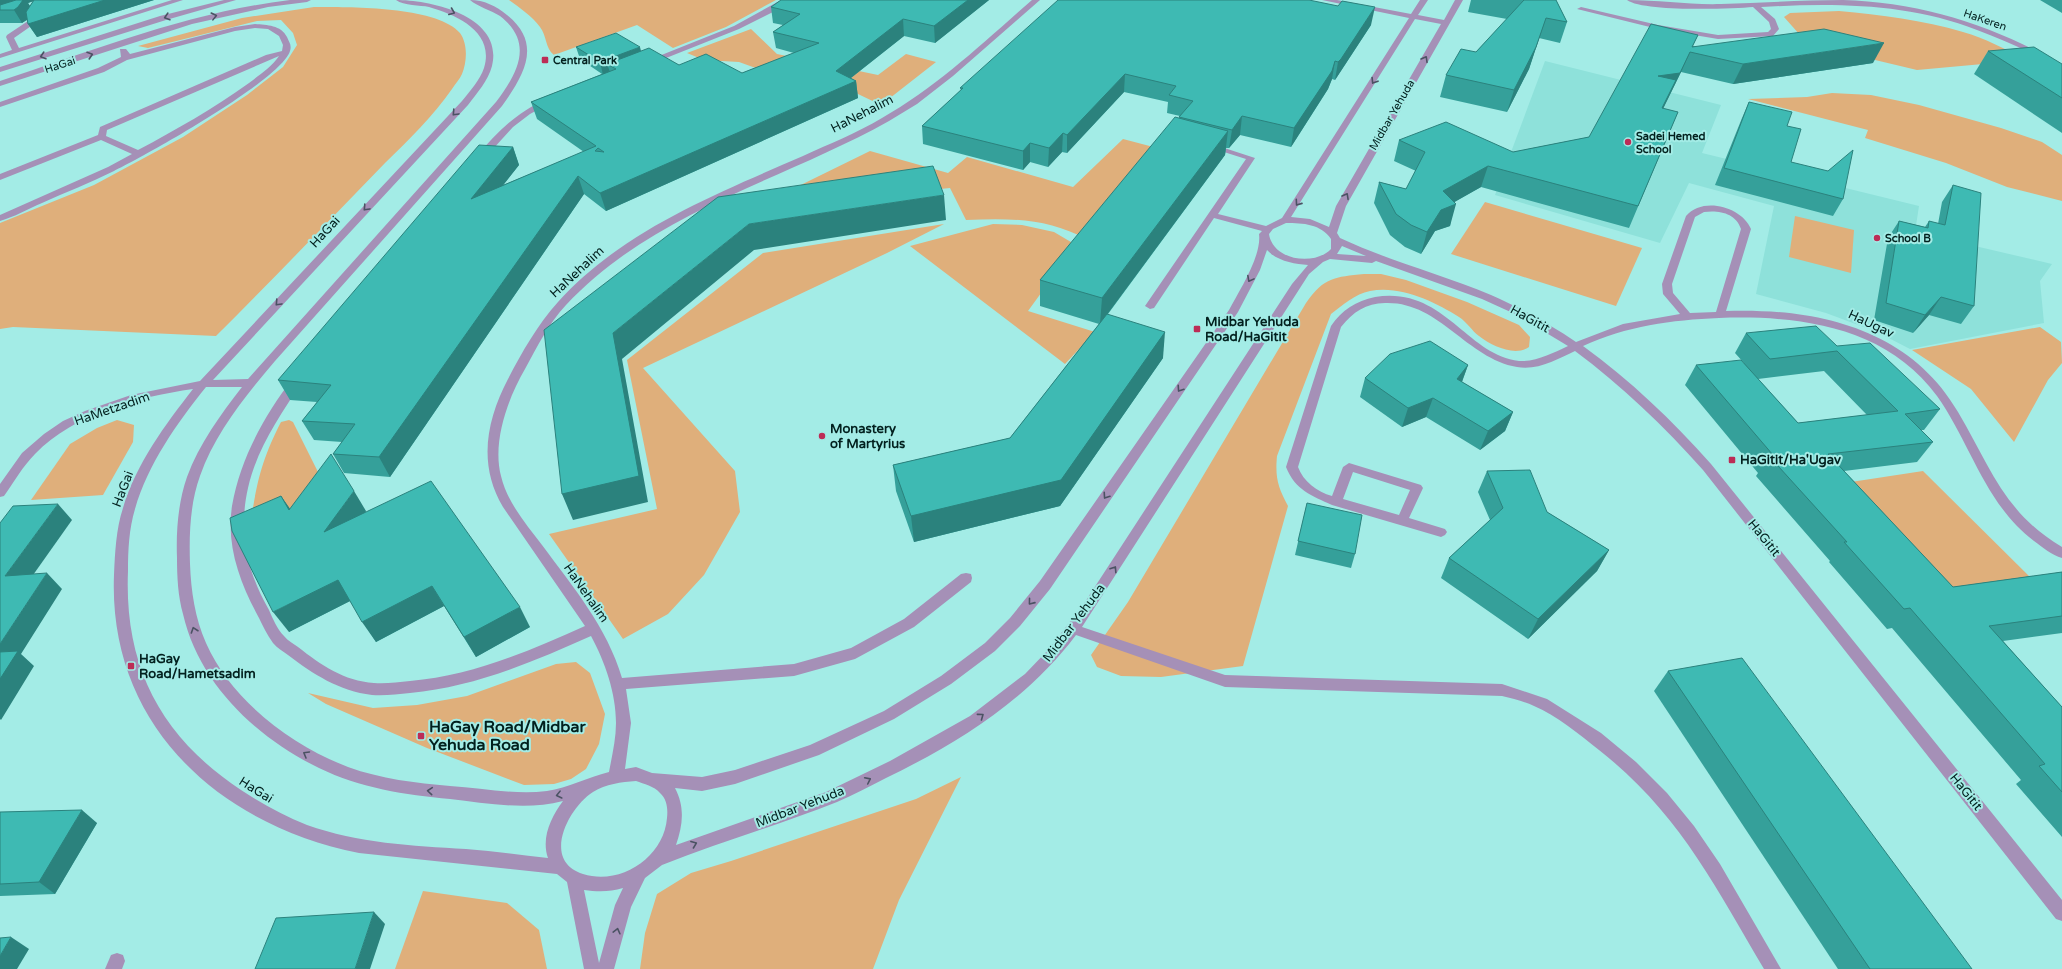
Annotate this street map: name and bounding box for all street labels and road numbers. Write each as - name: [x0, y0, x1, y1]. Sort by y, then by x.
- street label: HaKeren: [1962, 7, 2008, 33]
- street label: HaGai: [43, 54, 77, 76]
- street label: Midbar Yehuda: [1367, 77, 1417, 153]
- street label: HaNehalim: [828, 91, 896, 137]
- street label: HaGai: [306, 213, 344, 251]
- street label: HaNehalim: [547, 243, 607, 301]
- street label: HaGitit: [1507, 302, 1553, 336]
- street label: HaUgav: [1846, 306, 1897, 342]
- street label: HaMetzadim: [72, 389, 152, 429]
- street label: HaGai: [109, 469, 137, 509]
- street label: HaGitit: [1744, 516, 1784, 560]
- street label: HaNehalim: [560, 560, 612, 626]
- street label: Midbar Yehuda: [1039, 581, 1109, 665]
- street label: HaGitit: [1946, 770, 1986, 814]
- street label: HaGai: [236, 773, 276, 807]
- street label: Midbar Yehuda: [753, 783, 847, 831]

